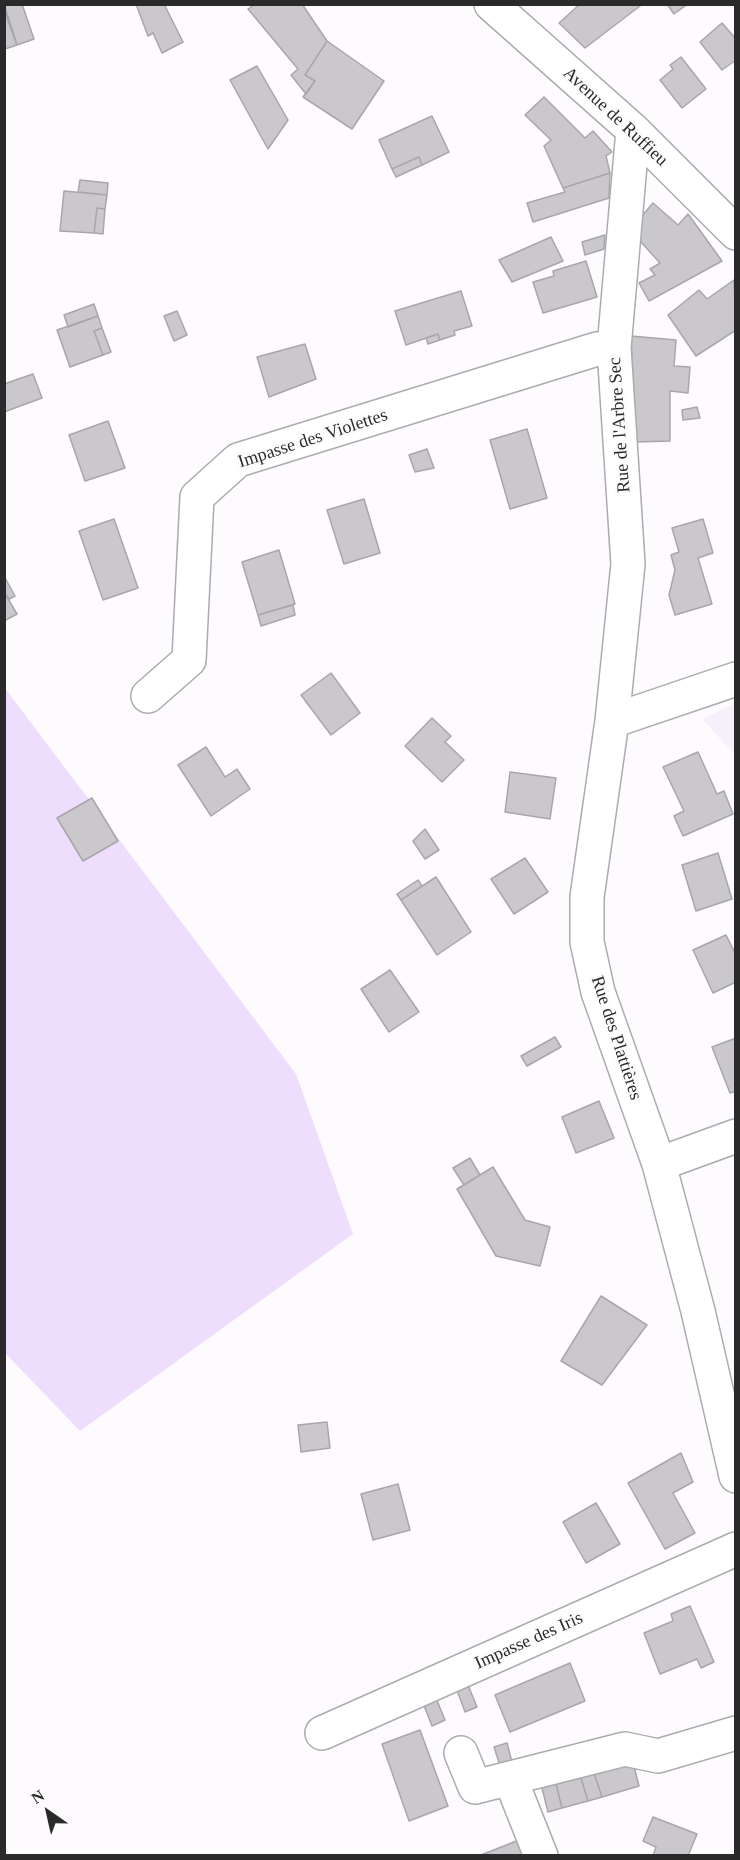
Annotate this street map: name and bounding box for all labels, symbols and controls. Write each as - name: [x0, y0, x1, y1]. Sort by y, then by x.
- street label: Avenue de Ruffieu: [558, 63, 672, 171]
- street label: Rue de l'Arbre Sec: [604, 357, 636, 493]
- street label: Impasse des Violettes: [236, 405, 390, 473]
- street label: Rue des Plattières: [586, 973, 646, 1103]
- street label: Impasse des Iris: [472, 1608, 586, 1674]
- north arrow: [18, 1782, 78, 1842]
- text: N: [28, 1786, 47, 1807]

